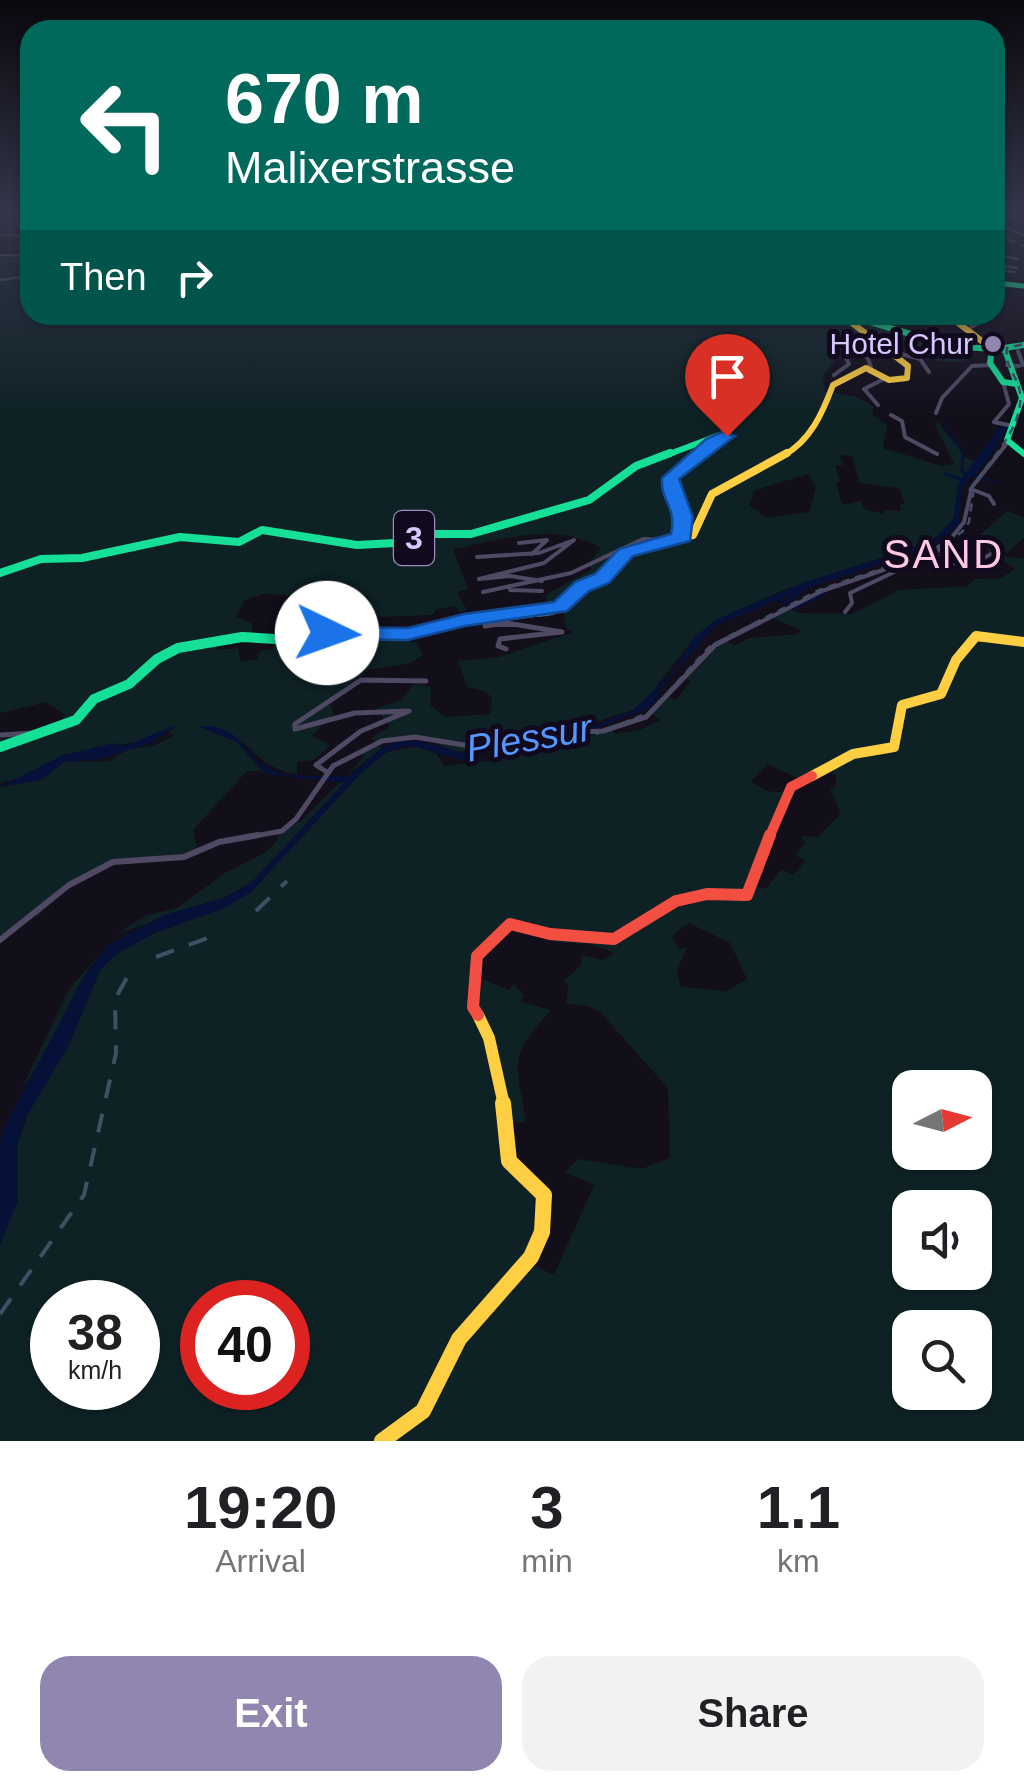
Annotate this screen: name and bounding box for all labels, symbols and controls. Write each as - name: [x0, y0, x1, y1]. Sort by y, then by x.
- icon: left: [60, 60, 190, 190]
- text: 670 m: [225, 60, 423, 138]
- text: Malixerstrasse: [225, 142, 515, 193]
- icon: right: [167, 250, 222, 305]
- text: Then: [60, 256, 147, 298]
- place label: Hotel Chur: [830, 327, 973, 360]
- marker: Hotel Chur: [982, 333, 1004, 355]
- pin: [685, 334, 770, 437]
- icon: arrive: [700, 349, 755, 404]
- road number: 3: [394, 511, 434, 565]
- district label: SAND: [883, 532, 1005, 576]
- position arrow: [275, 581, 379, 685]
- water label: Plessur: [463, 706, 596, 770]
- north arrow: [892, 1070, 992, 1170]
- map controls: [892, 1070, 992, 1410]
- button: sound: [892, 1190, 992, 1290]
- speed limit sign: 40: [180, 1280, 310, 1410]
- text: 38: [67, 1305, 123, 1361]
- button: search: [892, 1310, 992, 1410]
- text: km/h: [68, 1356, 122, 1384]
- text: 19:20: [184, 1474, 337, 1541]
- text: 3: [530, 1474, 564, 1541]
- text: 1.1: [757, 1474, 840, 1541]
- text: Arrival: [215, 1543, 306, 1579]
- text: min: [521, 1543, 573, 1579]
- text: km: [777, 1543, 820, 1579]
- button: Exit: [40, 1656, 502, 1771]
- button: Share: [522, 1656, 984, 1771]

